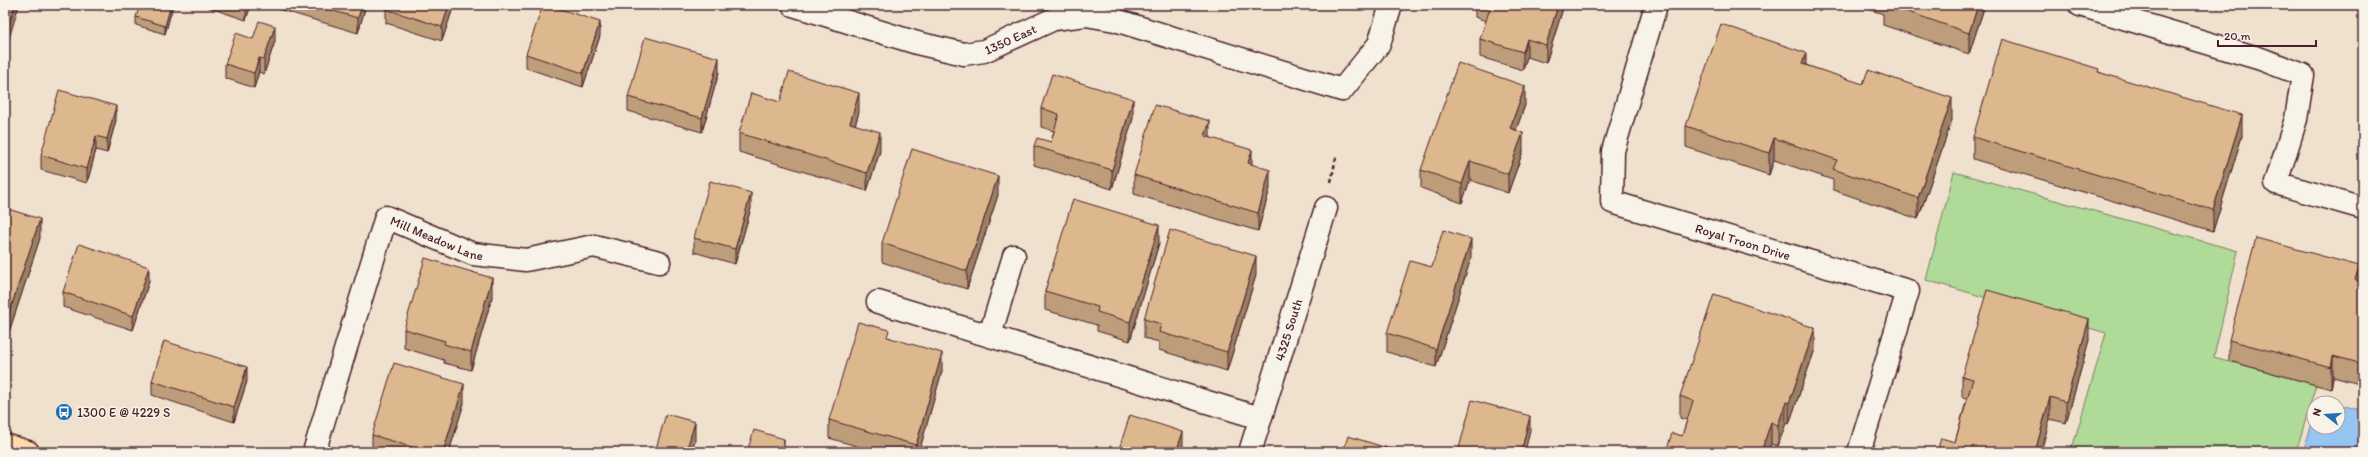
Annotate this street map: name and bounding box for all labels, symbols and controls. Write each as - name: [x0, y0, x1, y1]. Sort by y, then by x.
- street label: 1350 East: [982, 21, 1039, 58]
- scale bar: [2218, 22, 2316, 48]
- text: 20 m: [2224, 29, 2251, 43]
- street label: Mill Meadow Lane: [388, 213, 484, 263]
- street label: Royal Troon Drive: [1693, 220, 1792, 263]
- street label: 4325 South: [1272, 297, 1305, 363]
- north arrow: [2306, 395, 2346, 435]
- bus stop icon: 1300 E @ 4229 S: [54, 402, 74, 422]
- place label: 1300 E @ 4229 S: [77, 405, 170, 420]
- text: N: [2310, 407, 2324, 418]

